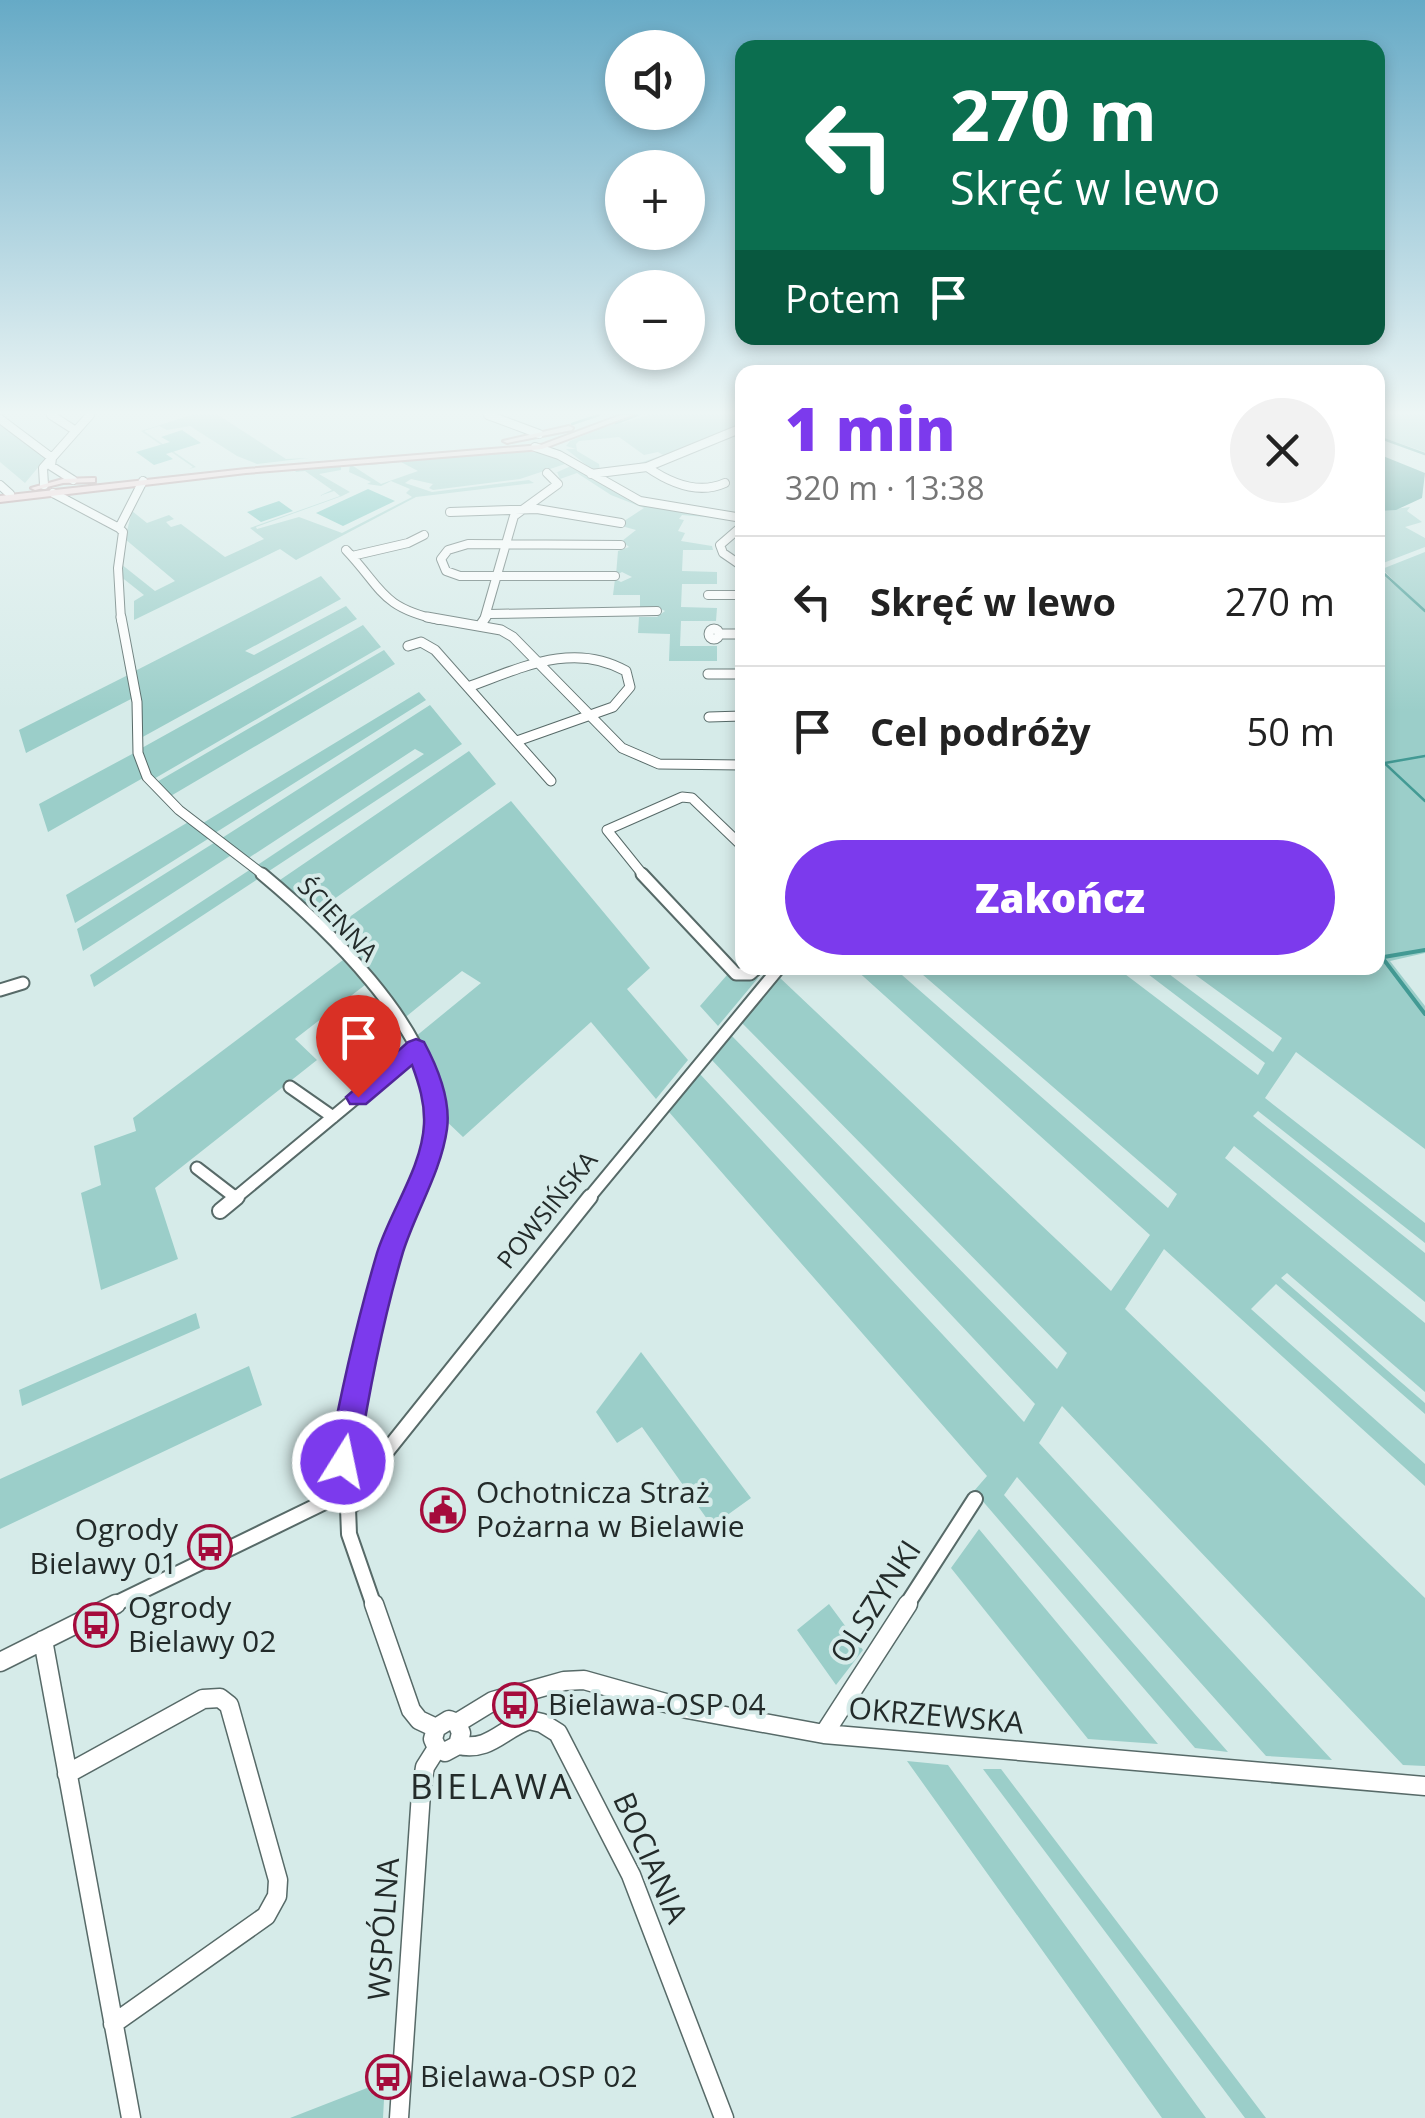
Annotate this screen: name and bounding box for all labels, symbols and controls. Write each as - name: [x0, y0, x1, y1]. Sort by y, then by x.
- map controls: [605, 30, 705, 370]
- button: sound: [605, 30, 705, 130]
- text: 270 m: [950, 66, 1157, 162]
- icon: left: [785, 80, 915, 210]
- button: +: [605, 150, 705, 250]
- text: Skręć w lewo: [950, 157, 1220, 218]
- button: −: [605, 270, 705, 370]
- icon: arrive: [921, 270, 976, 325]
- text: Potem: [785, 272, 901, 324]
- text: 1 min: [785, 387, 955, 469]
- button: close: [1230, 398, 1335, 503]
- text: 320 m · 13:38: [785, 466, 984, 509]
- icon: left: [785, 574, 840, 629]
- text: Skręć w lewo: [870, 575, 1116, 627]
- text: 270 m: [1225, 575, 1335, 627]
- icon: arrive: [785, 704, 840, 759]
- text: Cel podróży: [870, 705, 1091, 757]
- text: 50 m: [1246, 705, 1335, 757]
- button: Zakończ: [785, 840, 1335, 955]
- street label: ŚCIENNA: [291, 869, 387, 968]
- pin: [316, 995, 401, 1098]
- icon: arrive: [331, 1010, 386, 1065]
- street label: POWSIŃSKA: [488, 1143, 604, 1275]
- position arrow: [291, 1410, 395, 1514]
- place label: Ochotnicza Straż Pożarna w Bielawie: [476, 1471, 745, 1546]
- public building icon: Ochotnicza Straż Pożarna w Bielawie: [420, 1487, 466, 1533]
- place label: Ogrody Bielawy 01: [30, 1508, 179, 1583]
- bus stop icon: Ogrody Bielawy 01: [187, 1524, 233, 1570]
- street label: OLSZYNKI: [820, 1532, 930, 1671]
- place label: Ogrody Bielawy 02: [128, 1586, 276, 1661]
- bus stop icon: Ogrody Bielawy 02: [73, 1602, 119, 1648]
- bus stop icon: Bielawa-OSP 04: [492, 1682, 538, 1728]
- place label: Bielawa-OSP 04: [548, 1683, 766, 1724]
- street label: OKRZEWSKA: [847, 1686, 1025, 1743]
- district label: BIELAWA: [410, 1762, 574, 1809]
- street label: BOCIANIA: [604, 1786, 698, 1929]
- street label: WSPÓLNA: [357, 1856, 408, 2002]
- bus stop icon: Bielawa-OSP 02: [365, 2054, 411, 2100]
- place label: Bielawa-OSP 02: [420, 2055, 638, 2096]

